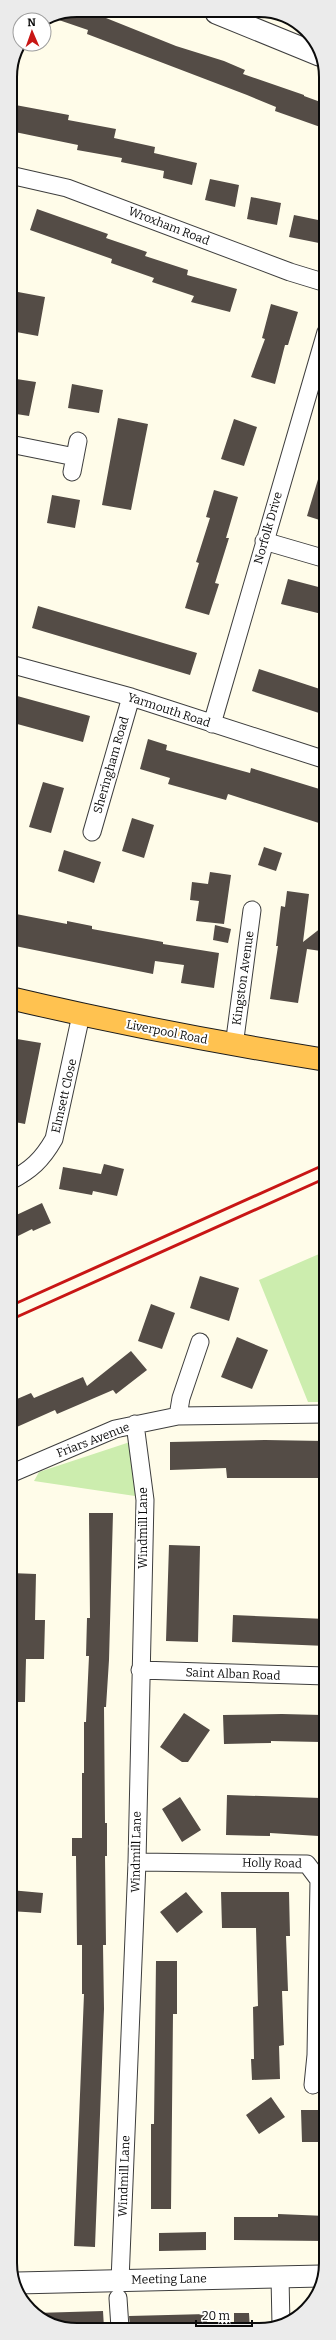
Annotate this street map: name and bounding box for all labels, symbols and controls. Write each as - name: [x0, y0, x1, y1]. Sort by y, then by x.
- north arrow: [12, 12, 52, 52]
- text: N: [27, 16, 37, 29]
- street label: Wroxham Road: [126, 204, 212, 248]
- street label: Norfolk Drive: [251, 490, 285, 566]
- street label: Yarmouth Road: [126, 690, 212, 730]
- street label: Sheringham Road: [90, 715, 132, 815]
- street label: Kingston Avenue: [229, 930, 257, 1026]
- street label: Liverpool Road: [125, 1017, 209, 1047]
- street label: Elmsett Close: [49, 1057, 79, 1135]
- street label: Friars Avenue: [54, 1420, 132, 1460]
- street label: Windmill Lane: [136, 1487, 150, 1569]
- street label: Saint Alban Road: [185, 1665, 281, 1683]
- street label: Windmill Lane: [128, 1811, 144, 1893]
- street label: Holly Road: [242, 1855, 302, 1871]
- street label: Windmill Lane: [116, 2135, 132, 2217]
- street label: Meeting Lane: [131, 2271, 207, 2287]
- scale bar: [196, 2302, 252, 2328]
- text: 20 m: [202, 2309, 231, 2323]

